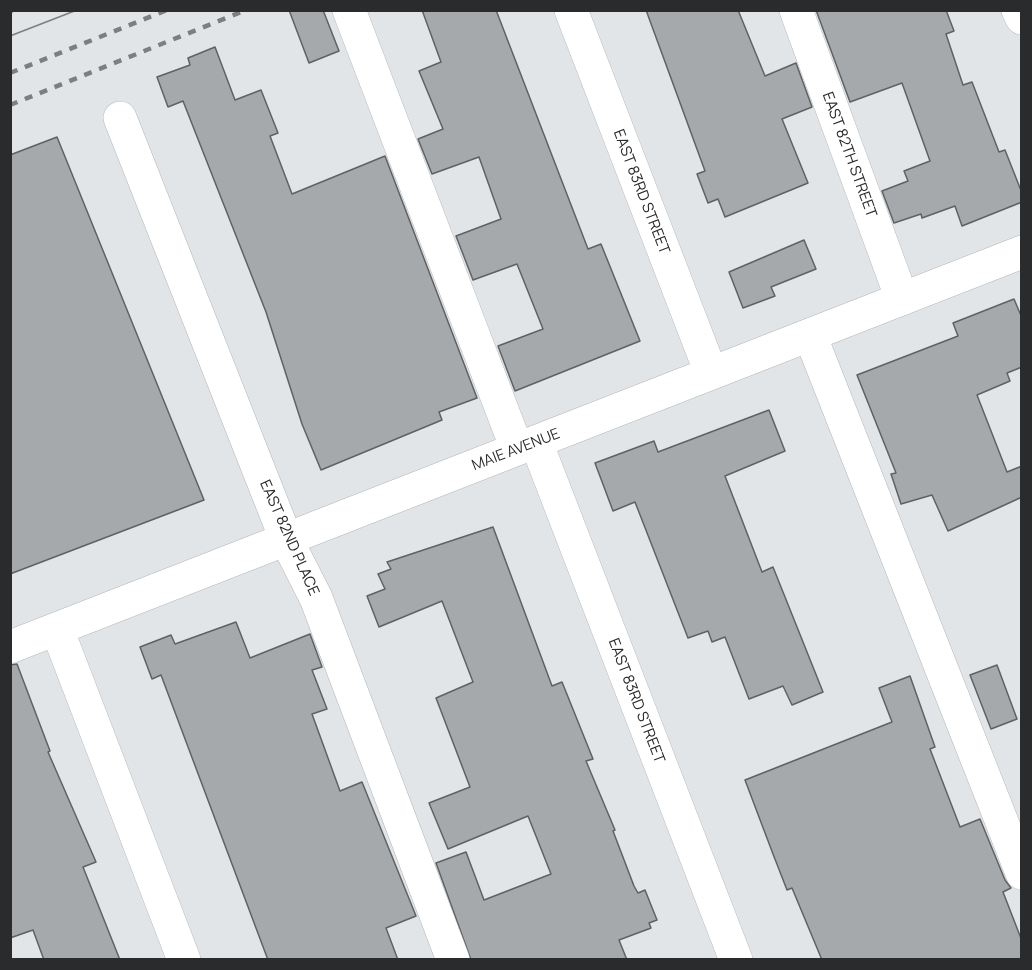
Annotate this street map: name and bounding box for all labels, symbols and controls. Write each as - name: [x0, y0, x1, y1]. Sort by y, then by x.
- street label: EAST 82TH STREET: [818, 90, 880, 220]
- street label: EAST 83RD STREET: [609, 127, 673, 257]
- street label: MAIE AVENUE: [470, 425, 562, 475]
- street label: EAST 82ND PLACE: [255, 477, 323, 599]
- street label: EAST 83RD STREET: [604, 636, 668, 766]

